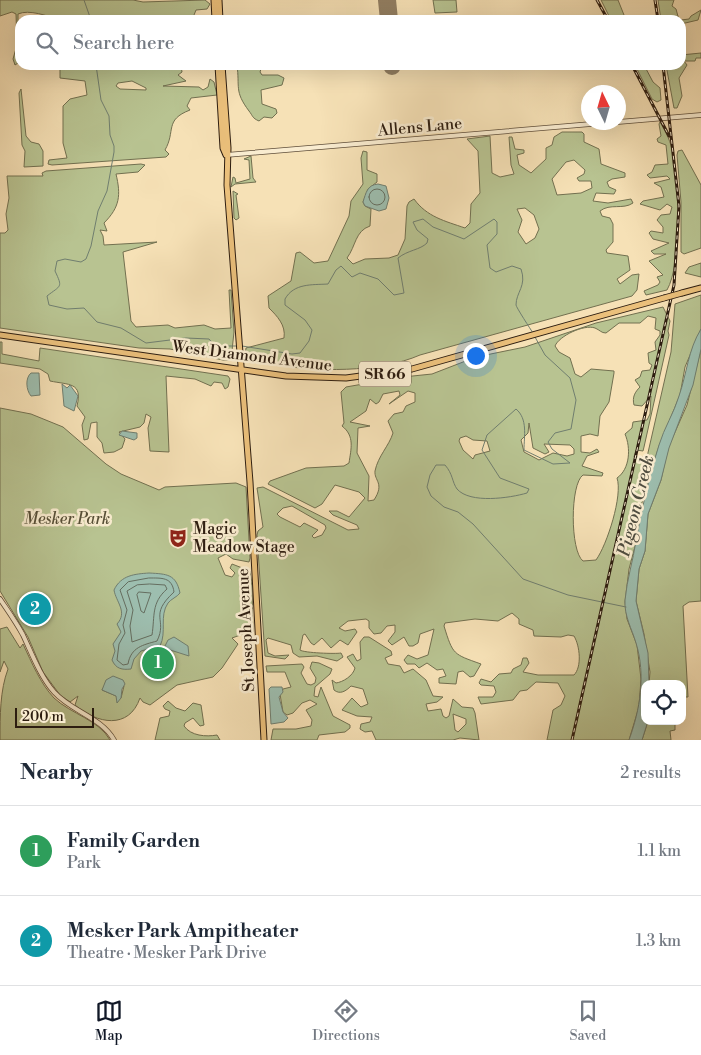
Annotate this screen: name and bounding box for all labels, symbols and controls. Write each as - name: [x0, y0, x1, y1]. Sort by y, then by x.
- search box: [15, 15, 686, 70]
- icon: search: [33, 29, 61, 57]
- text: Search here: [73, 31, 174, 55]
- north arrow: [581, 85, 626, 130]
- street label: Allens Lane: [376, 113, 463, 141]
- street label: West Diamond Avenue: [170, 336, 333, 376]
- your location: [463, 343, 489, 369]
- road number: SR 66: [359, 362, 411, 386]
- water label: Pigeon Creek: [612, 453, 660, 560]
- park label: Mesker Park: [24, 509, 110, 529]
- place label: Magic Meadow Stage: [193, 519, 295, 557]
- theatre icon: Magic Meadow Stage: [167, 527, 189, 549]
- street label: St Joseph Avenue: [233, 568, 259, 692]
- pin: 2: [19, 590, 51, 628]
- pin: 1: [142, 644, 174, 682]
- map controls: [641, 680, 686, 725]
- button: locate: [641, 680, 686, 725]
- scale bar: [15, 705, 94, 728]
- text: 200 m: [22, 708, 64, 726]
- text: Nearby: [20, 760, 93, 786]
- text: 2 results: [620, 763, 681, 783]
- text: Family Garden: [67, 829, 200, 853]
- text: 1: [32, 841, 40, 861]
- text: 1.1 km: [637, 841, 681, 861]
- text: Park: [67, 853, 100, 873]
- text: Mesker Park Ampitheater: [67, 919, 299, 943]
- text: 2: [31, 931, 41, 951]
- text: 1.3 km: [636, 931, 681, 951]
- text: Theatre · Mesker Park Drive: [67, 943, 267, 963]
- tab: Map: [95, 997, 123, 1045]
- tab: Directions: [312, 997, 380, 1045]
- tab: Saved: [569, 997, 606, 1045]

